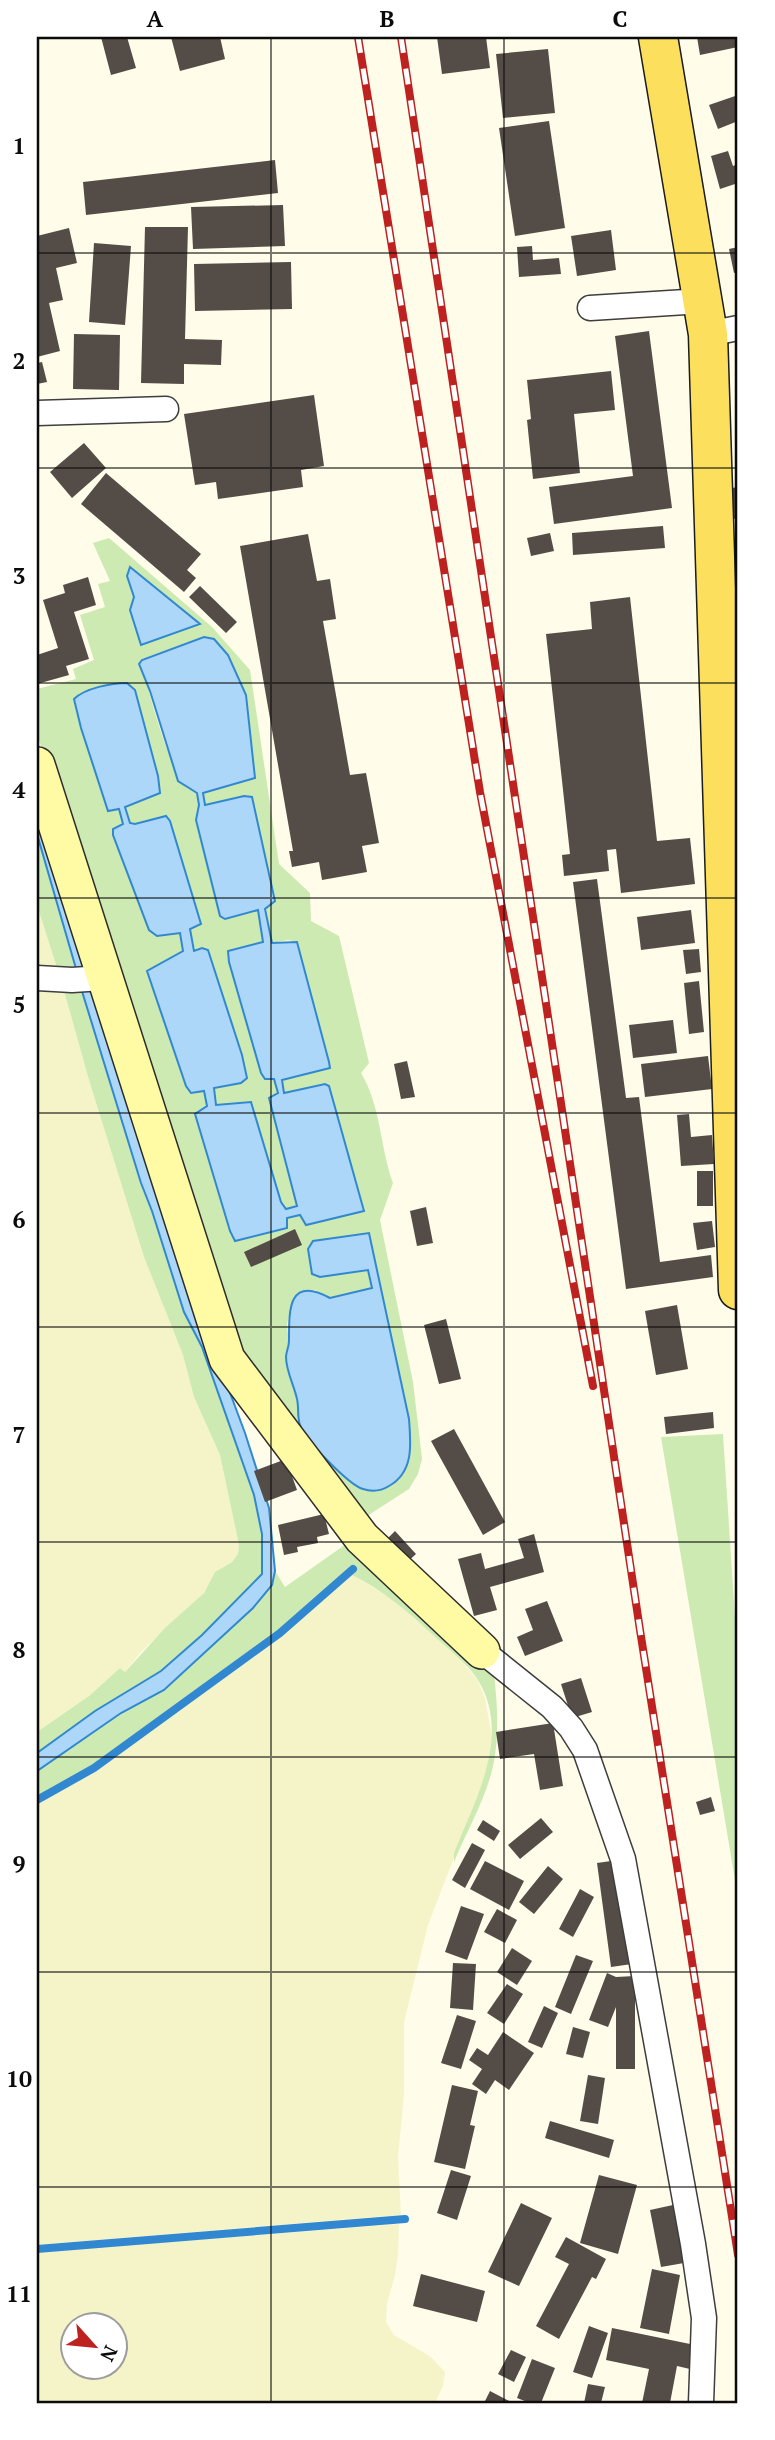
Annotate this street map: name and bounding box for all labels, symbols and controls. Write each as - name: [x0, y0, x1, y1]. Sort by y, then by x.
- text: A: [147, 3, 164, 34]
- text: B: [380, 3, 395, 34]
- text: C: [613, 3, 628, 34]
- text: 1: [13, 130, 26, 161]
- text: 2: [13, 345, 26, 376]
- text: 3: [13, 560, 26, 591]
- text: 4: [13, 774, 26, 805]
- text: 5: [13, 989, 26, 1020]
- text: 6: [13, 1204, 26, 1235]
- text: 7: [13, 1419, 26, 1450]
- text: 8: [13, 1634, 26, 1665]
- text: 9: [13, 1848, 26, 1879]
- text: 10: [6, 2063, 32, 2094]
- text: 11: [6, 2278, 32, 2309]
- north arrow: [60, 2310, 130, 2380]
- text: N: [95, 2342, 124, 2367]

